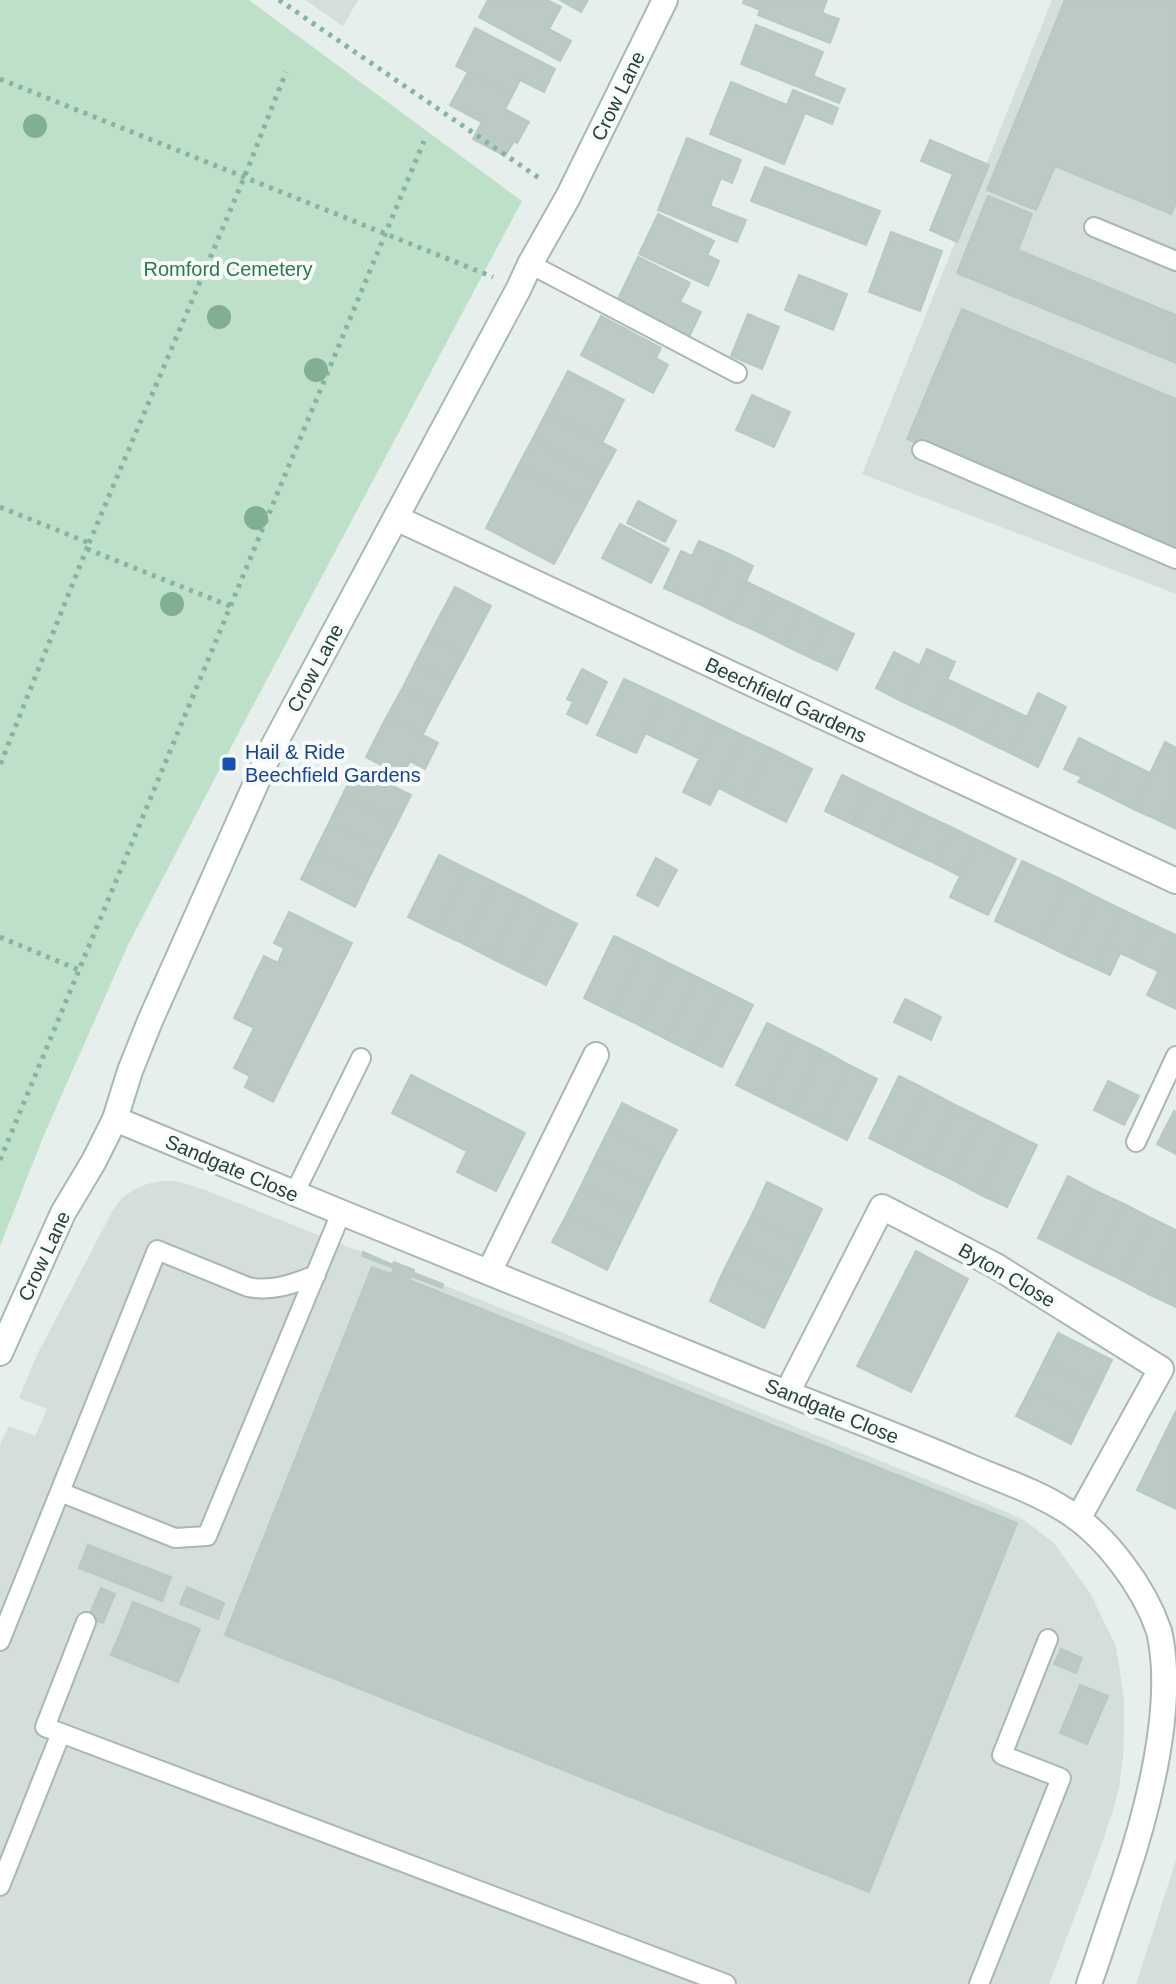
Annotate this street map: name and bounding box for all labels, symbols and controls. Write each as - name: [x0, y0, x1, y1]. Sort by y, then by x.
- street label: Crow Lane: [587, 48, 649, 144]
- park label: Romford Cemetery: [144, 258, 312, 280]
- street label: Crow Lane: [283, 620, 347, 716]
- street label: Beechfield Gardens: [702, 653, 870, 747]
- place label: Hail & Ride Beechfield Gardens: [245, 741, 421, 786]
- marker: Hail & Ride Beechfield Gardens: [220, 755, 238, 773]
- street label: Sandgate Close: [162, 1130, 302, 1206]
- street label: Crow Lane: [14, 1208, 74, 1304]
- street label: Byton Close: [955, 1239, 1059, 1311]
- street label: Sandgate Close: [762, 1374, 902, 1448]

